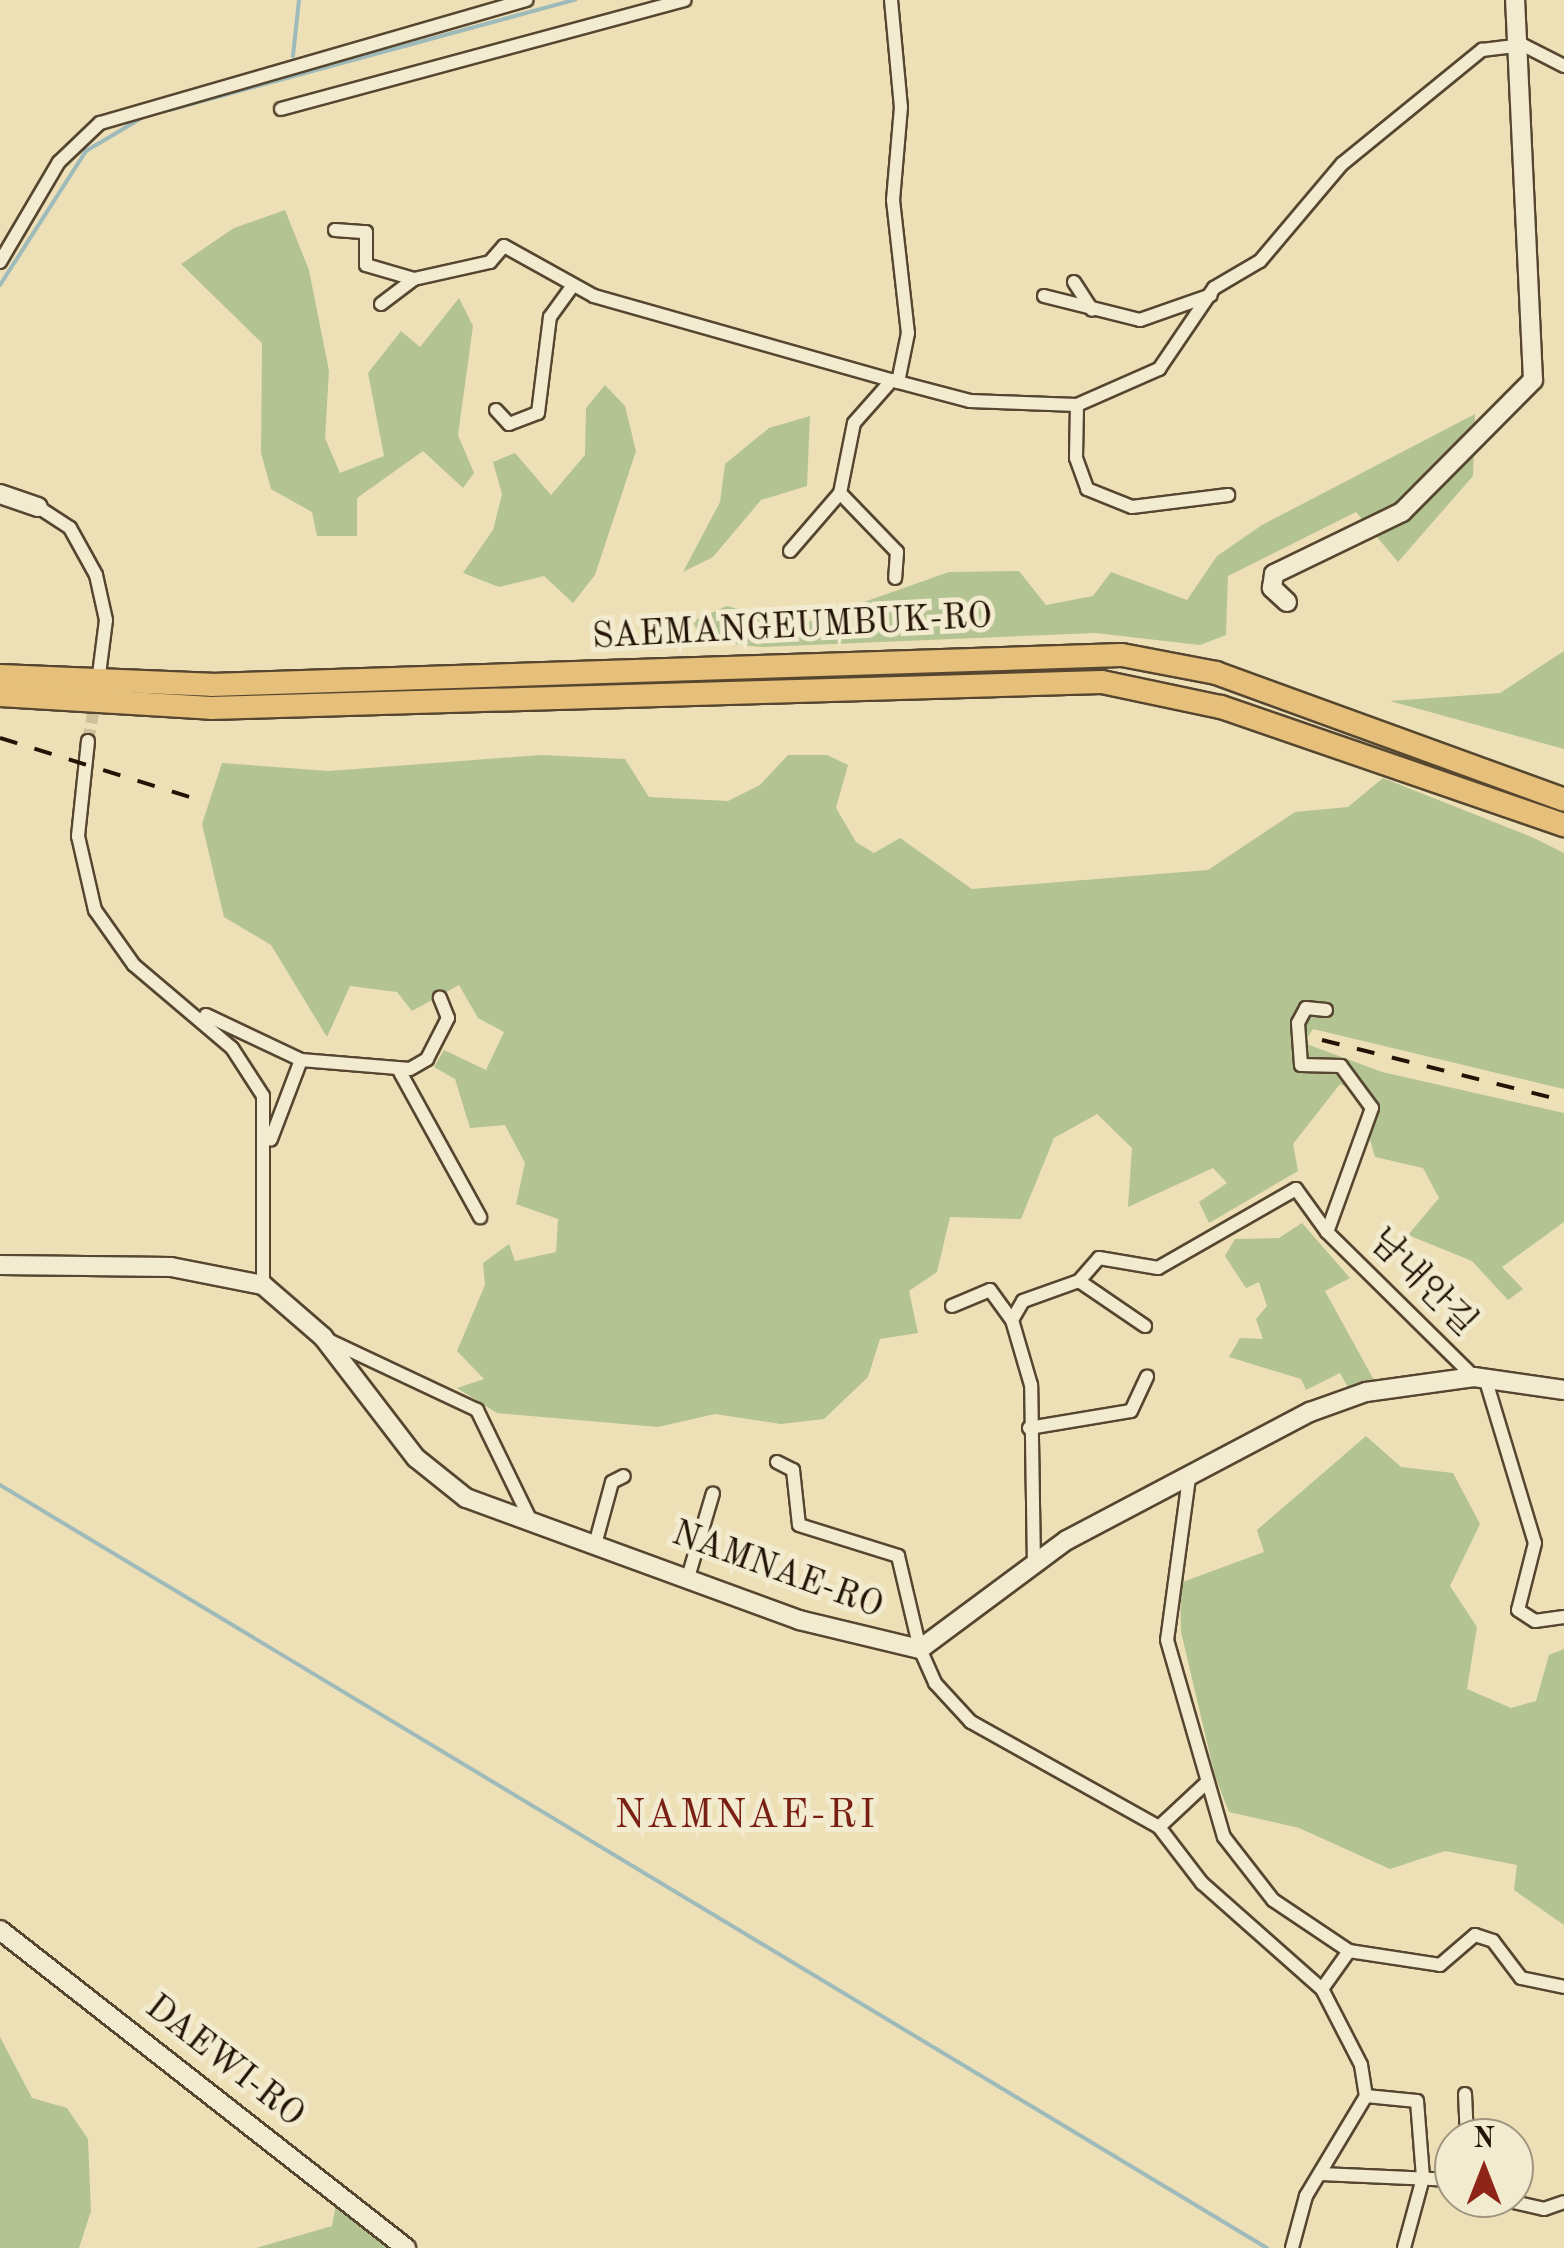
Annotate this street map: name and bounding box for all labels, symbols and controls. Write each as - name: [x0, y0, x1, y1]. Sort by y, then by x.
- street label: SAEMANGEUMBUK-RO: [591, 597, 993, 659]
- street label: 남내안길: [1359, 1220, 1485, 1346]
- street label: NAMNAE-RO: [666, 1513, 888, 1629]
- district label: NAMNAE-RI: [615, 1793, 877, 1841]
- street label: DAEWI-RO: [136, 1987, 312, 2137]
- north arrow: [1434, 2118, 1534, 2218]
- text: N: [1473, 2126, 1495, 2154]

